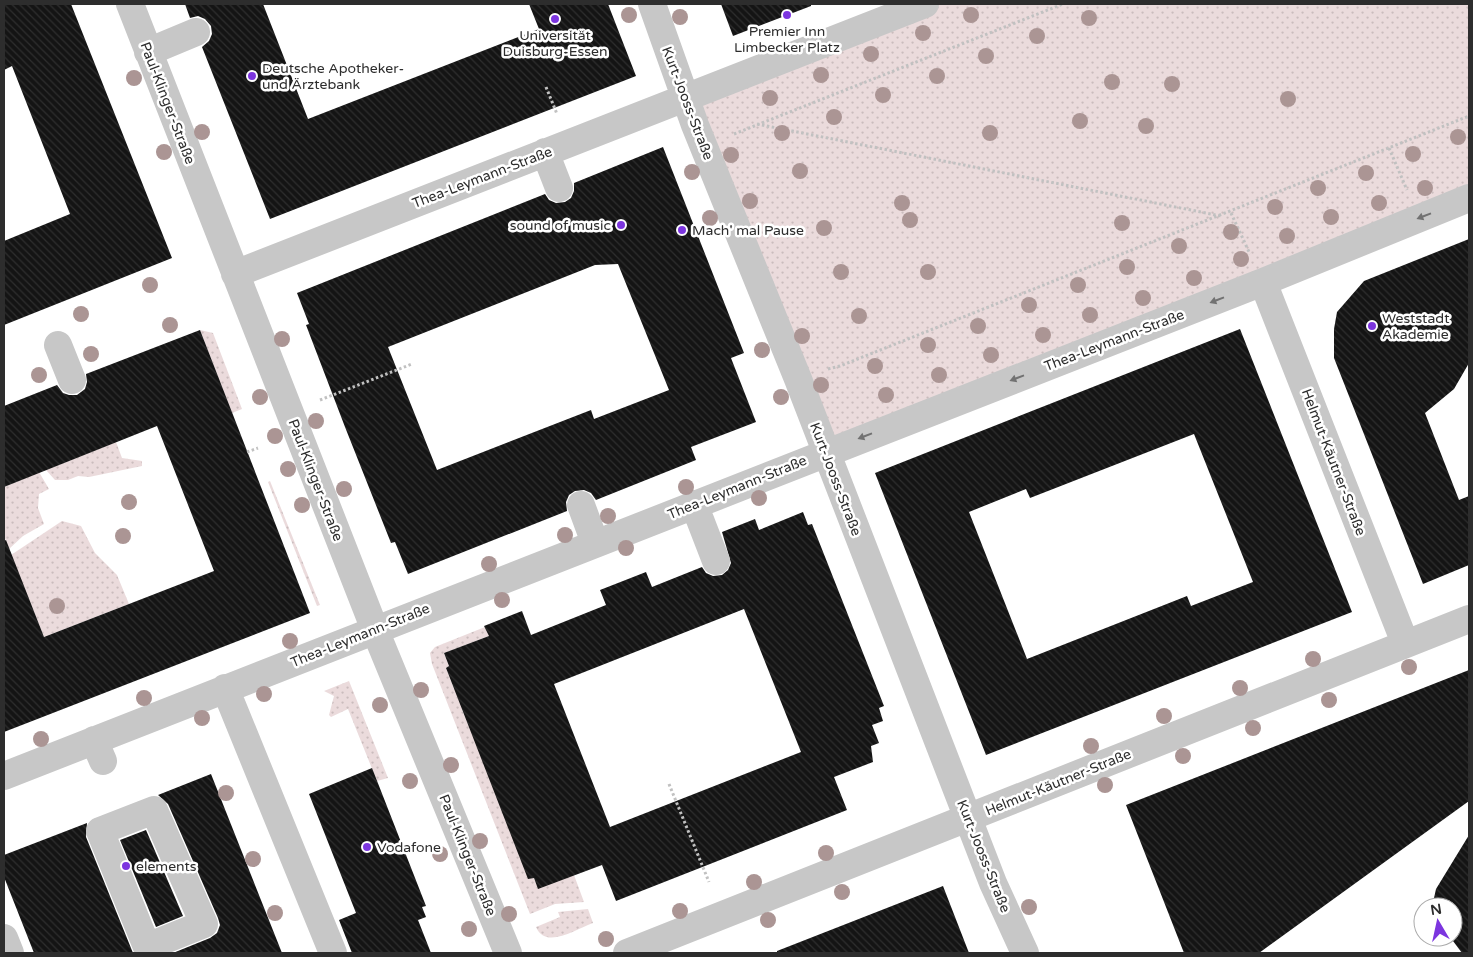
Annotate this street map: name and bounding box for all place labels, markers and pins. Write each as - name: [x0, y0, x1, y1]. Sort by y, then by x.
- marker: Premier Inn Limbecker Platz: [781, 9, 793, 21]
- marker: Universität Duisburg-Essen: [549, 13, 561, 25]
- place label: Premier Inn Limbecker Platz: [734, 23, 840, 56]
- place label: Universität Duisburg-Essen: [503, 27, 607, 60]
- place label: Deutsche Apotheker- und Ärztebank: [262, 60, 404, 93]
- marker: Deutsche Apotheker- und Ärztebank: [246, 70, 258, 82]
- place label: sound of music: [510, 217, 611, 234]
- marker: sound of music: [615, 219, 627, 231]
- place label: Mach' mal Pause: [692, 222, 804, 239]
- marker: Mach' mal Pause: [676, 224, 688, 236]
- place label: Weststadt Akademie: [1382, 310, 1450, 343]
- marker: Weststadt Akademie: [1366, 320, 1378, 332]
- place label: Vodafone: [377, 839, 441, 856]
- marker: Vodafone: [361, 841, 373, 853]
- place label: elements: [136, 858, 197, 875]
- marker: elements: [120, 860, 132, 872]

